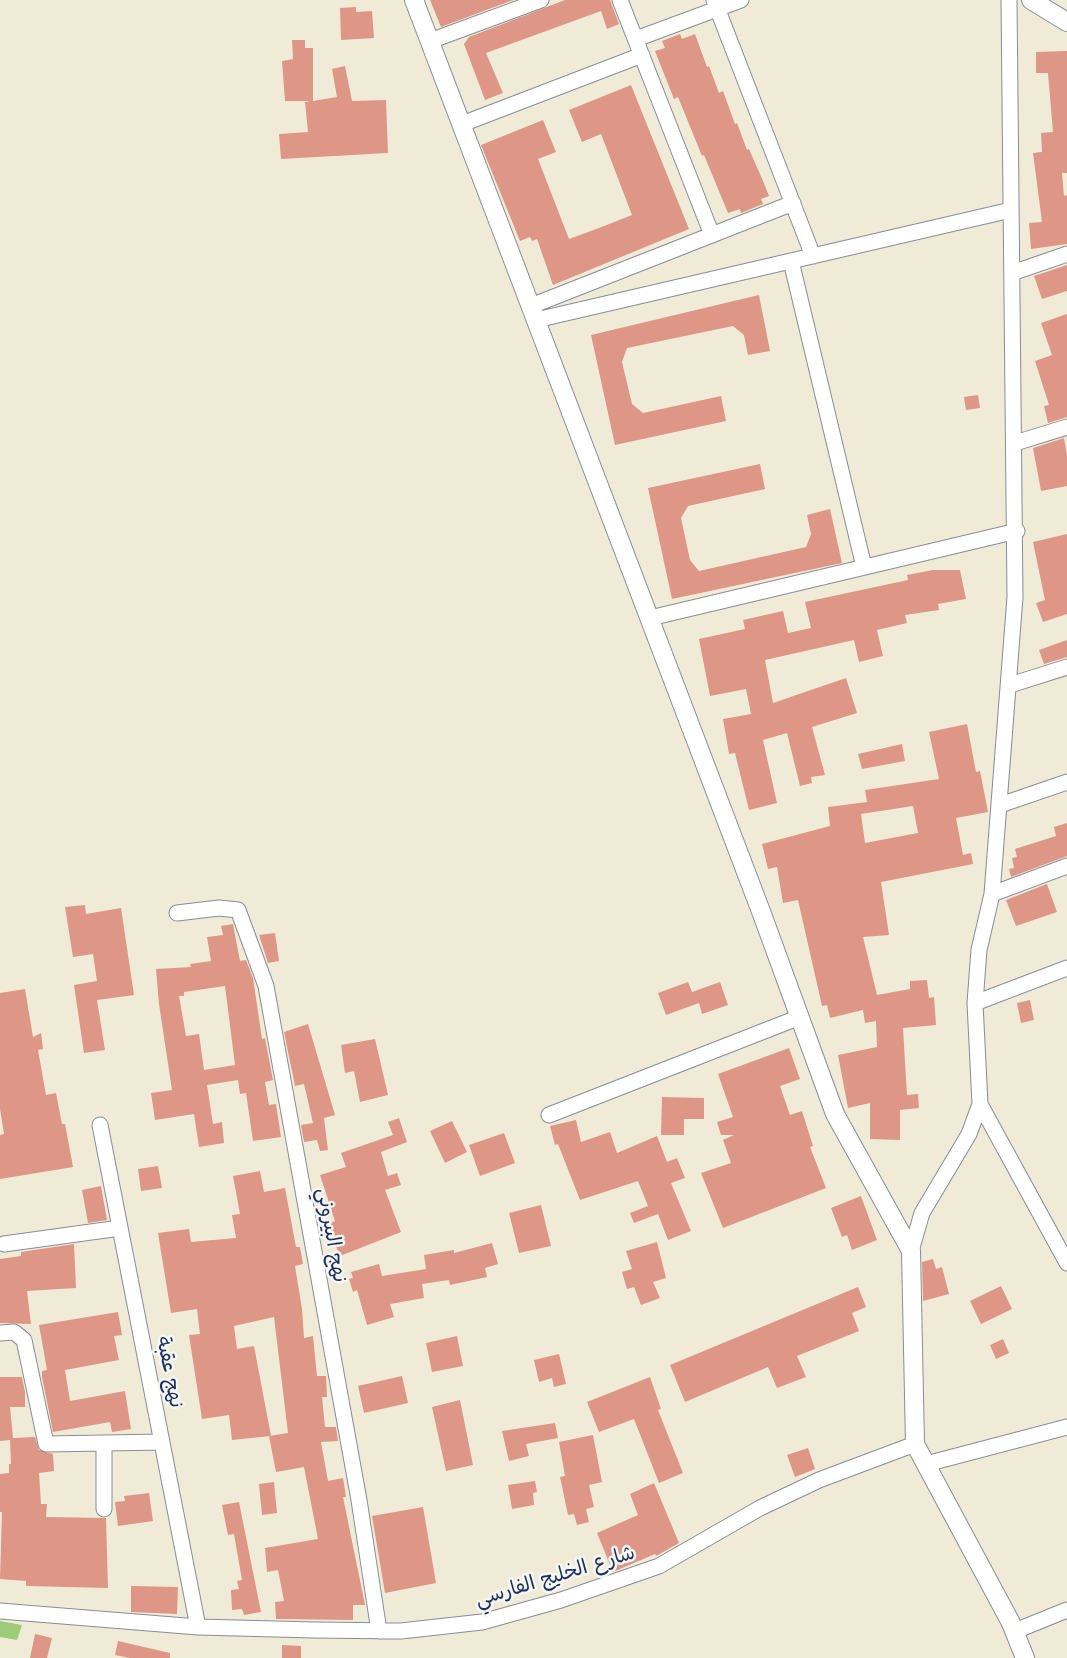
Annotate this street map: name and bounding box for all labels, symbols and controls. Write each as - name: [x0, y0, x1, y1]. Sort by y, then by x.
- street label: نهج البيروني: [312, 1186, 352, 1284]
- street label: نهج عقبة: [151, 1334, 189, 1410]
- street label: شارع الخليج الفارسي: [472, 1540, 638, 1612]

